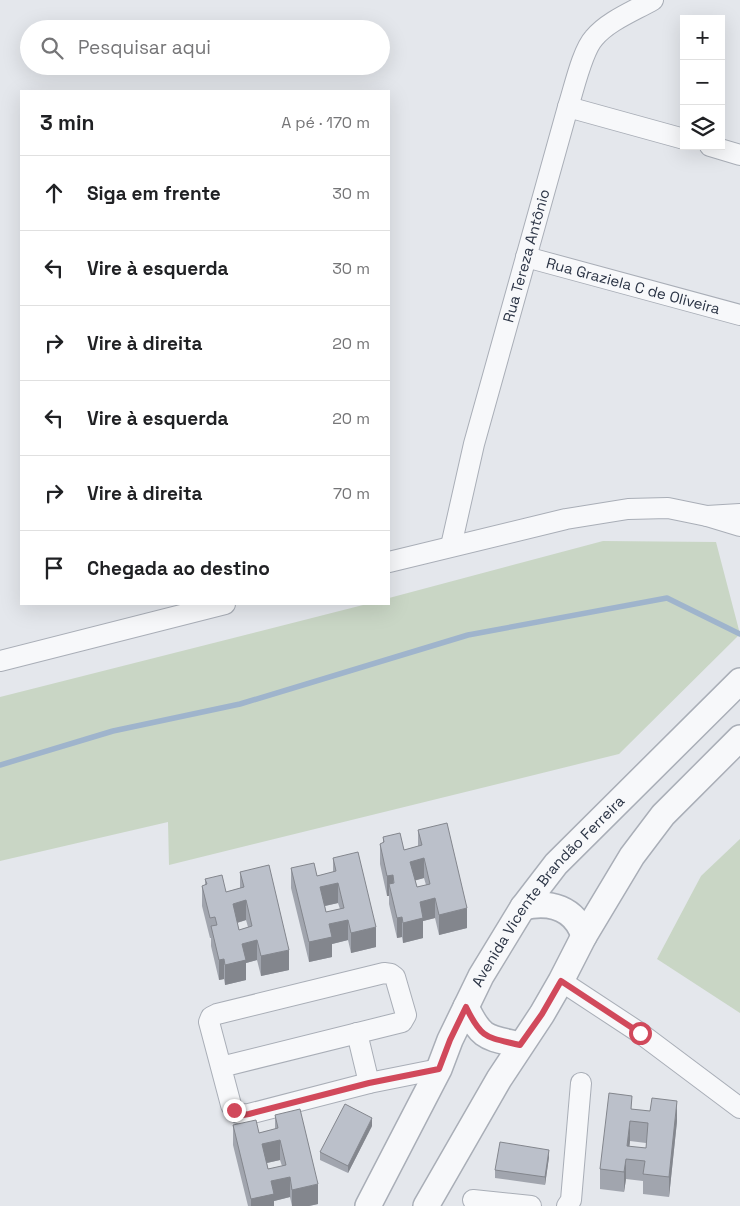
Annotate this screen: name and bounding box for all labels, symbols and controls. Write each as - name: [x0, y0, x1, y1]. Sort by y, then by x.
- map controls: [680, 15, 725, 150]
- button: +: [680, 15, 725, 60]
- search box: [20, 20, 390, 75]
- icon: search: [38, 34, 66, 62]
- text: Pesquisar aqui: [78, 35, 211, 60]
- button: −: [680, 60, 725, 105]
- button: layers: [680, 105, 725, 150]
- text: 3 min: [40, 109, 95, 136]
- text: A pé · 170 m: [281, 112, 370, 133]
- icon: ahead: [40, 179, 68, 207]
- text: Siga em frente: [87, 181, 221, 206]
- text: 30 m: [332, 183, 370, 204]
- street label: Rua Tereza Antônio: [498, 187, 554, 324]
- street label: Rua Graziela C de Oliveira: [544, 253, 723, 318]
- icon: left: [40, 254, 68, 282]
- text: Vire à esquerda: [87, 256, 229, 281]
- text: 30 m: [332, 258, 370, 279]
- icon: right: [40, 329, 68, 357]
- text: Vire à direita: [87, 331, 203, 356]
- text: 20 m: [332, 333, 370, 354]
- icon: left: [40, 404, 68, 432]
- text: Vire à esquerda: [87, 406, 229, 431]
- text: 20 m: [332, 408, 370, 429]
- icon: right: [40, 479, 68, 507]
- text: Vire à direita: [87, 481, 203, 506]
- text: 70 m: [333, 483, 370, 504]
- icon: arrive: [40, 554, 68, 582]
- text: Chegada ao destino: [87, 556, 270, 581]
- street label: Avenida Vicente Brandão Ferreira: [467, 791, 629, 990]
- route start: [629, 1022, 652, 1045]
- route end: [223, 1099, 246, 1122]

